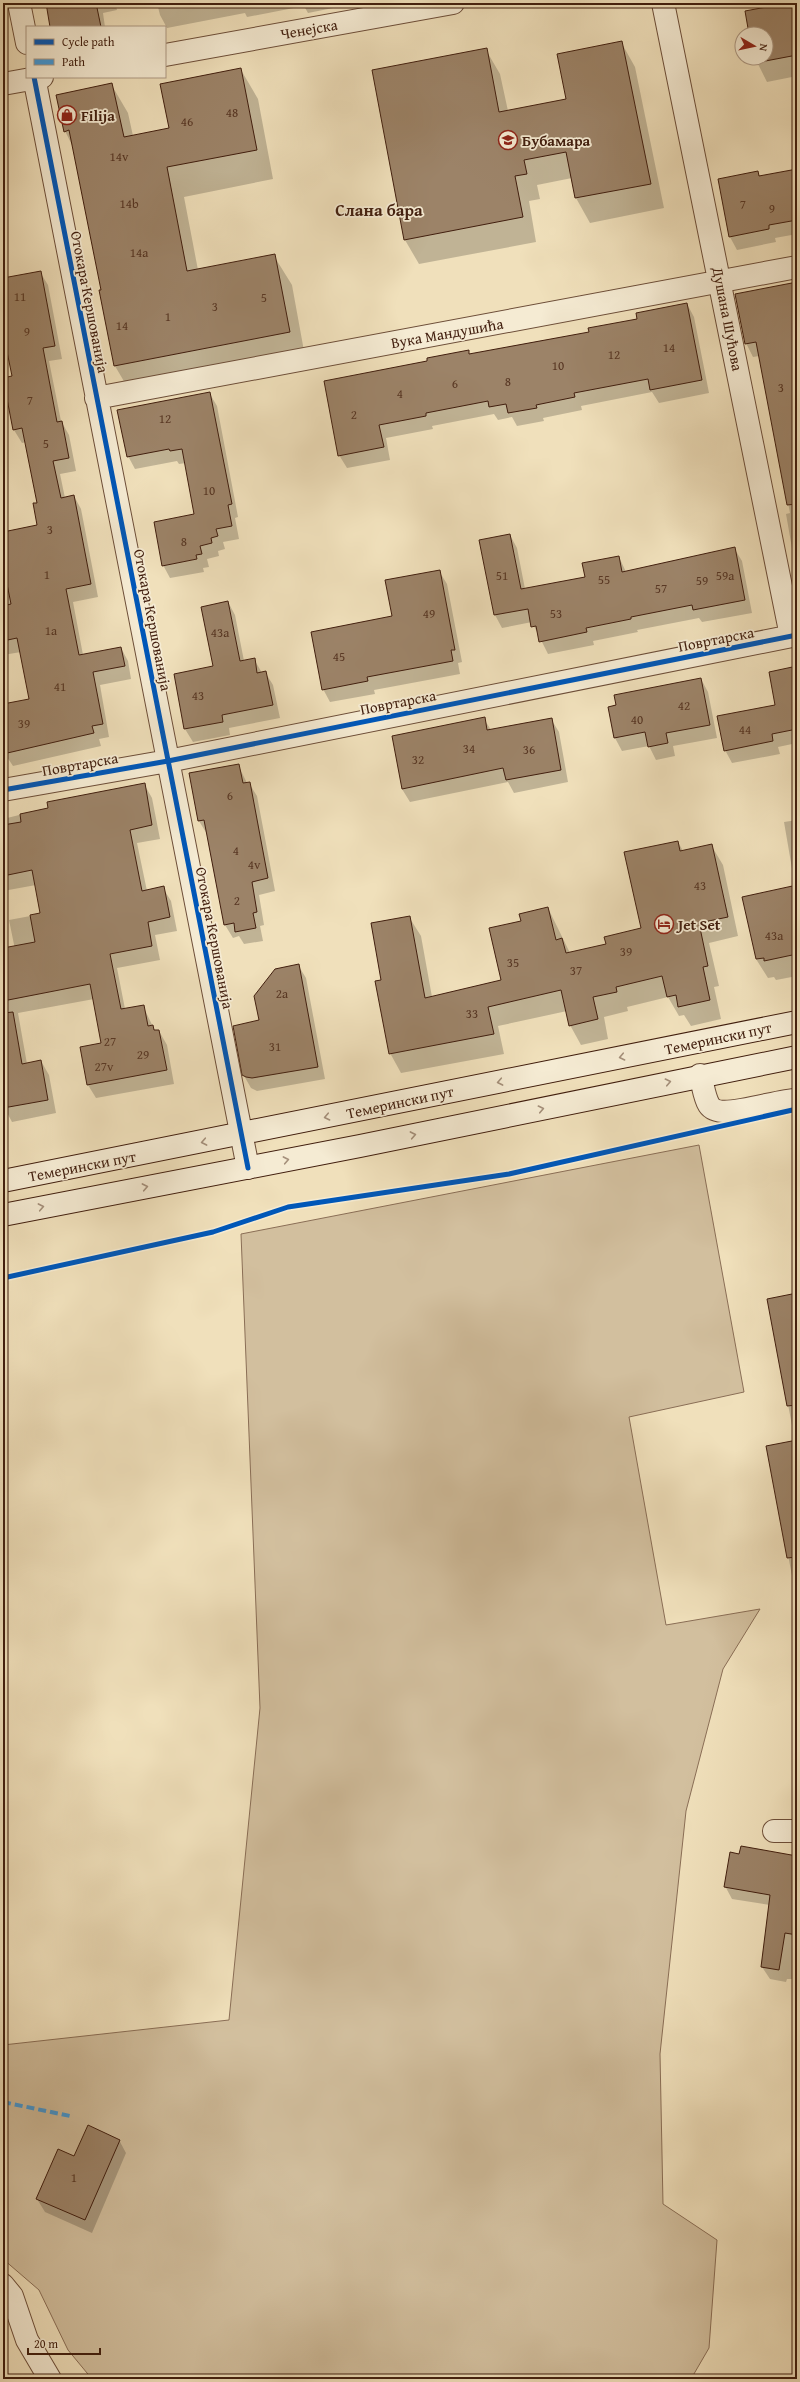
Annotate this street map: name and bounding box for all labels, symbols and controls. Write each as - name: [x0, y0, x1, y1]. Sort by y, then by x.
- street label: Ченејска: [279, 14, 340, 44]
- legend: [26, 26, 166, 78]
- north arrow: [734, 26, 774, 66]
- text: Cycle path: [62, 33, 115, 50]
- text: N: [755, 43, 772, 53]
- text: Path: [62, 53, 85, 70]
- house number: 48: [226, 103, 238, 122]
- shop icon: Filija: [56, 104, 78, 126]
- place label: Filija: [81, 105, 115, 126]
- house number: 46: [181, 112, 193, 131]
- school or university icon: Бубамара: [497, 129, 519, 151]
- place label: Бубамара: [522, 130, 591, 151]
- house number: 14v: [110, 147, 129, 166]
- house number: 14b: [119, 194, 139, 213]
- house number: 7: [740, 195, 746, 214]
- district label: Слана бара: [335, 197, 423, 222]
- house number: 9: [769, 199, 775, 218]
- street label: Отокара Кершованија: [66, 229, 114, 376]
- house number: 14a: [130, 243, 149, 262]
- street label: Душана Шућова: [707, 264, 749, 374]
- house number: 11: [14, 287, 26, 306]
- house number: 5: [261, 288, 267, 307]
- house number: 3: [212, 297, 218, 316]
- house number: 1: [165, 307, 171, 326]
- street label: Вука Мандушића: [389, 313, 506, 353]
- house number: 14: [116, 316, 128, 335]
- house number: 9: [24, 322, 30, 341]
- house number: 14: [663, 338, 675, 357]
- house number: 12: [608, 345, 620, 364]
- house number: 10: [552, 356, 564, 375]
- house number: 8: [505, 372, 511, 391]
- house number: 6: [452, 374, 458, 393]
- house number: 3: [778, 378, 784, 397]
- house number: 4: [397, 384, 403, 403]
- house number: 7: [27, 391, 33, 410]
- house number: 2: [351, 405, 357, 424]
- house number: 12: [159, 409, 171, 428]
- house number: 5: [43, 434, 49, 453]
- house number: 10: [203, 481, 215, 500]
- house number: 3: [47, 520, 53, 539]
- house number: 8: [181, 532, 187, 551]
- street label: Отокара Кершованија: [129, 547, 177, 694]
- house number: 1: [44, 565, 50, 584]
- house number: 51: [496, 566, 508, 585]
- house number: 59a: [716, 566, 735, 585]
- house number: 55: [598, 570, 610, 589]
- house number: 59: [696, 571, 708, 590]
- house number: 57: [655, 579, 667, 598]
- house number: 49: [423, 604, 435, 623]
- house number: 53: [550, 604, 562, 623]
- house number: 1a: [45, 621, 58, 640]
- street label: Повртарска: [676, 621, 757, 657]
- house number: 43a: [211, 623, 230, 642]
- house number: 45: [333, 647, 345, 666]
- house number: 41: [54, 677, 66, 696]
- street label: Повртарска: [358, 684, 439, 720]
- house number: 43: [192, 686, 204, 705]
- house number: 42: [678, 696, 690, 715]
- house number: 40: [631, 710, 643, 729]
- house number: 39: [18, 714, 30, 733]
- house number: 44: [739, 720, 751, 739]
- house number: 34: [463, 739, 475, 758]
- house number: 36: [523, 740, 535, 759]
- street label: Повртарска: [40, 747, 121, 781]
- house number: 32: [412, 750, 424, 769]
- house number: 6: [227, 786, 233, 805]
- house number: 4: [233, 841, 239, 860]
- house number: 4v: [248, 855, 261, 874]
- street label: Отокара Кершованија: [191, 865, 239, 1012]
- house number: 43: [694, 876, 706, 895]
- house number: 2: [234, 891, 240, 910]
- hotel icon: Jet Set: [653, 913, 675, 935]
- place label: Jet Set: [675, 914, 721, 935]
- house number: 43a: [765, 926, 784, 945]
- house number: 39: [620, 942, 632, 961]
- house number: 35: [507, 953, 519, 972]
- house number: 37: [570, 961, 582, 980]
- house number: 2a: [276, 984, 289, 1003]
- house number: 33: [466, 1004, 478, 1023]
- street label: Темерински пут: [663, 1016, 774, 1060]
- house number: 27: [104, 1032, 116, 1051]
- house number: 31: [269, 1037, 281, 1056]
- house number: 29: [137, 1045, 149, 1064]
- one-way arrow: [618, 1053, 625, 1061]
- house number: 27v: [95, 1057, 114, 1076]
- one-way arrow: [497, 1077, 503, 1086]
- one-way arrow: [665, 1078, 671, 1086]
- street label: Темерински пут: [345, 1080, 456, 1124]
- one-way arrow: [538, 1106, 544, 1114]
- one-way arrow: [324, 1113, 330, 1121]
- one-way arrow: [410, 1132, 417, 1140]
- one-way arrow: [200, 1137, 207, 1146]
- street label: Темерински пут: [27, 1145, 138, 1187]
- one-way arrow: [283, 1157, 289, 1165]
- one-way arrow: [142, 1183, 149, 1191]
- one-way arrow: [38, 1204, 44, 1212]
- house number: 1: [71, 2168, 77, 2187]
- scale bar: [28, 2330, 100, 2356]
- text: 20 m: [34, 2335, 58, 2352]

